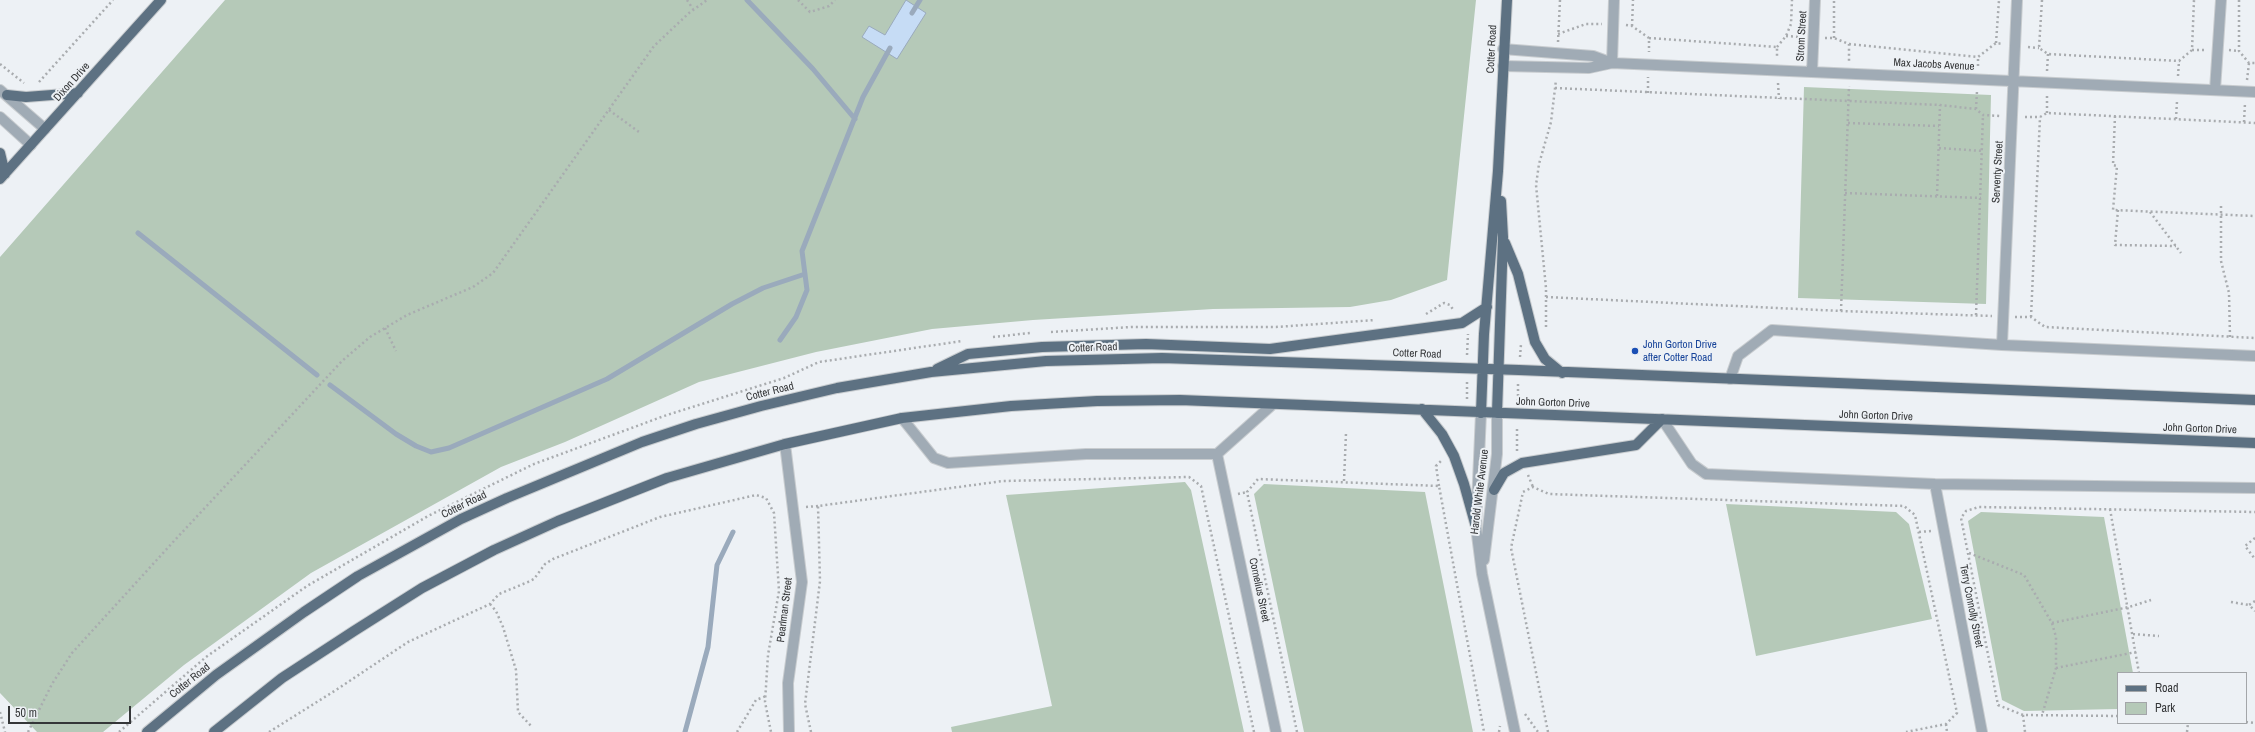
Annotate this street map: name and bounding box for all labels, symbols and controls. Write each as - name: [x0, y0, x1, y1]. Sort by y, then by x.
- street label: Strom Street: [1794, 10, 1810, 62]
- street label: Cotter Road: [1484, 24, 1500, 74]
- street label: Max Jacobs Avenue: [1893, 56, 1975, 74]
- street label: Dixon Drive: [51, 60, 93, 104]
- street label: Serventy Street: [1990, 141, 2006, 203]
- place label: John Gorton Drive after Cotter Road: [1643, 338, 1717, 364]
- street label: Cotter Road: [1068, 341, 1118, 355]
- marker: John Gorton Drive after Cotter Road: [1630, 346, 1640, 356]
- street label: Cotter Road: [1392, 347, 1442, 361]
- street label: Cotter Road: [745, 380, 795, 404]
- street label: John Gorton Drive: [1516, 395, 1590, 411]
- street label: John Gorton Drive: [1839, 408, 1913, 424]
- street label: John Gorton Drive: [2163, 421, 2237, 437]
- street label: Harold White Avenue: [1468, 449, 1492, 535]
- street label: Cotter Road: [439, 488, 489, 522]
- street label: Cornelius Street: [1246, 557, 1272, 623]
- street label: Terry Connolly Street: [1956, 563, 1986, 649]
- street label: Pearlman Street: [774, 577, 796, 643]
- street label: Cotter Road: [167, 661, 213, 701]
- legend: [2117, 672, 2247, 724]
- text: Road: [2155, 680, 2179, 696]
- scale bar: [10, 698, 133, 724]
- text: Park: [2155, 700, 2175, 716]
- text: 50 m: [15, 705, 37, 721]

